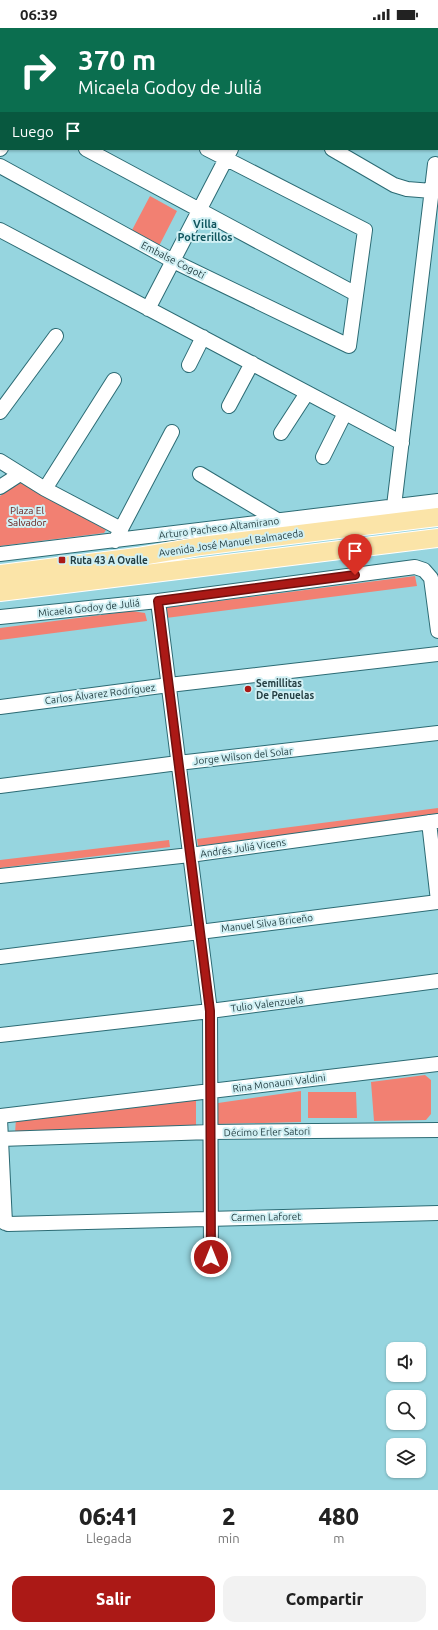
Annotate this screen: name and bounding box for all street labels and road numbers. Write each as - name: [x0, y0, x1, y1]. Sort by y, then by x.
- street label: Embalse Cogotí: [139, 239, 207, 281]
- street label: Arturo Pacheco Altamirano: [158, 515, 280, 541]
- street label: Avenida José Manuel Balmaceda: [158, 527, 304, 559]
- street label: Micaela Godoy de Juliá: [38, 597, 140, 619]
- street label: Carlos Álvarez Rodríguez: [44, 681, 156, 706]
- street label: Jorge Wilson del Solar: [193, 745, 293, 767]
- street label: Andrés Juliá Vicens: [199, 837, 287, 859]
- street label: Manuel Silva Briceño: [220, 912, 314, 934]
- street label: Tulio Valenzuela: [230, 994, 304, 1014]
- street label: Rina Monauni Valdini: [232, 1072, 326, 1094]
- street label: Décimo Erler Satori: [224, 1126, 310, 1138]
- street label: Carmen Laforet: [231, 1211, 301, 1223]

